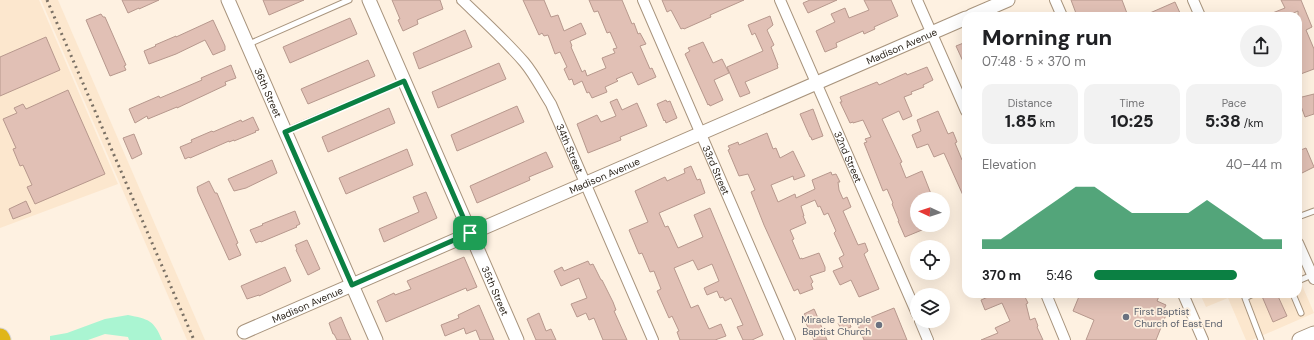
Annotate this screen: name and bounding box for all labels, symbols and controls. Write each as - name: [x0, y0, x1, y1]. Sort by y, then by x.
- text: Morning run: [982, 23, 1112, 52]
- street label: Madison Avenue: [864, 25, 939, 68]
- button: share: [1240, 25, 1282, 67]
- text: 07:48 · 5 × 370 m: [982, 53, 1086, 70]
- street label: 36th Street: [251, 66, 284, 120]
- text: Distance: [1008, 96, 1052, 110]
- text: Time: [1120, 96, 1144, 110]
- text: Pace: [1222, 96, 1246, 110]
- text: 1.85: [1005, 110, 1037, 132]
- text: 10:25: [1110, 110, 1154, 132]
- text: 5:38: [1205, 110, 1241, 132]
- text: km: [1037, 116, 1055, 130]
- text: /km: [1241, 116, 1263, 130]
- street label: 34th Street: [553, 122, 586, 175]
- street label: 32nd Street: [831, 129, 865, 185]
- street label: 33rd Street: [700, 143, 732, 197]
- street label: Madison Avenue: [567, 154, 642, 197]
- text: Elevation: [982, 156, 1036, 173]
- text: 40–44 m: [1226, 156, 1282, 173]
- north arrow: [910, 192, 950, 232]
- map controls: [910, 192, 950, 328]
- pin: [453, 216, 487, 250]
- icon: arrive: [459, 222, 481, 244]
- button: locate: [910, 240, 950, 280]
- street label: 35th Street: [479, 264, 512, 318]
- text: 370 m: [982, 267, 1021, 284]
- text: 5:46: [1046, 267, 1073, 284]
- street label: Madison Avenue: [270, 284, 345, 326]
- button: layers: [910, 288, 950, 328]
- place label: First Baptist Church of East End: [1134, 305, 1222, 330]
- marker: First Baptist Church of East End: [1121, 312, 1131, 322]
- place label: Miracle Temple Baptist Church: [801, 313, 871, 338]
- marker: Miracle Temple Baptist Church: [874, 320, 884, 330]

